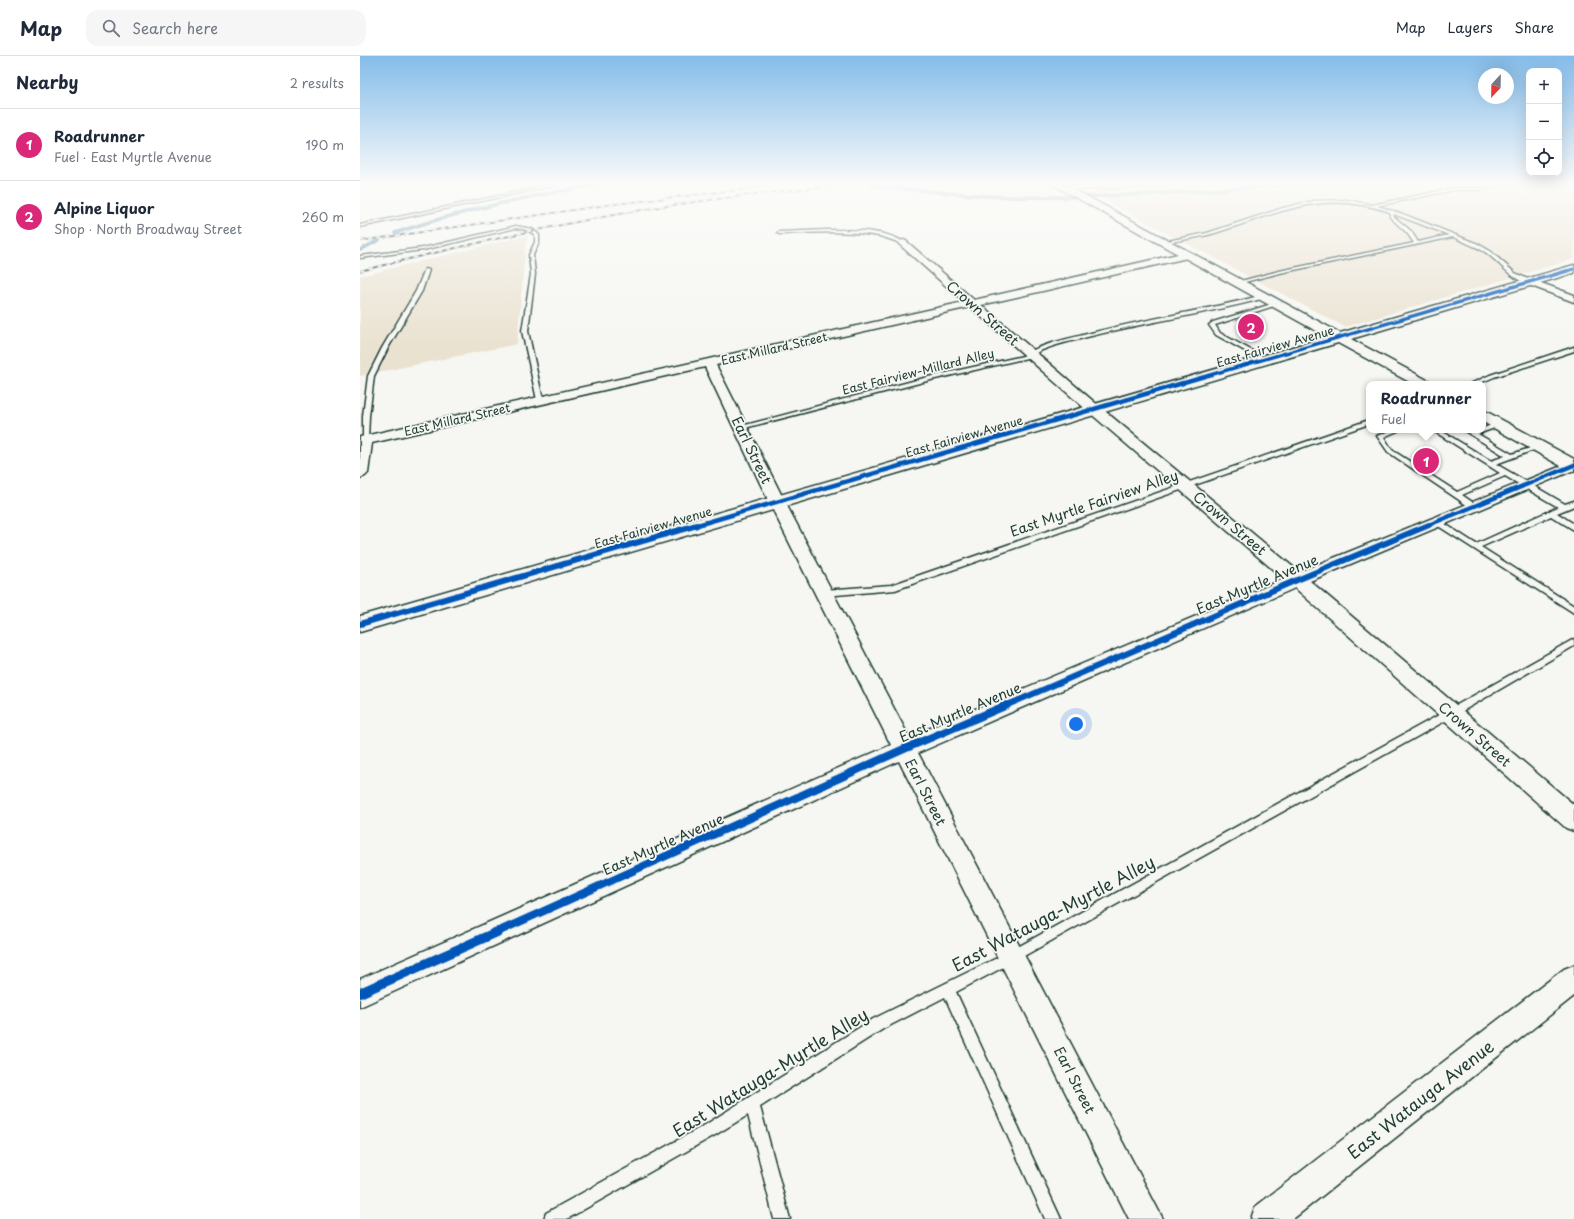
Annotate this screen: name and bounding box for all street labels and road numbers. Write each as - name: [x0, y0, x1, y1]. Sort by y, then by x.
- street label: Crown Street: [942, 276, 1024, 351]
- street label: East Fairview Avenue: [1214, 320, 1336, 371]
- street label: East Millard Street: [719, 327, 829, 369]
- street label: East Fairview-Millard Alley: [840, 343, 996, 399]
- street label: East Millard Street: [402, 398, 512, 440]
- street label: East Fairview Avenue: [903, 410, 1025, 461]
- street label: Earl Street: [727, 413, 777, 487]
- street label: East Myrtle Fairview Alley: [1007, 464, 1181, 542]
- street label: Crown Street: [1189, 486, 1271, 560]
- street label: East Fairview Avenue: [592, 501, 714, 552]
- street label: East Myrtle Avenue: [1193, 549, 1322, 619]
- street label: East Myrtle Avenue: [896, 677, 1025, 747]
- street label: Crown Street: [1434, 697, 1516, 772]
- street label: Earl Street: [900, 755, 952, 829]
- street label: East Myrtle Avenue: [599, 808, 727, 880]
- street label: East Watauga-Myrtle Alley: [947, 848, 1159, 978]
- street label: East Watauga-Myrtle Alley: [667, 1001, 873, 1143]
- street label: East Watauga Avenue: [1341, 1033, 1499, 1165]
- street label: Earl Street: [1049, 1043, 1101, 1117]

